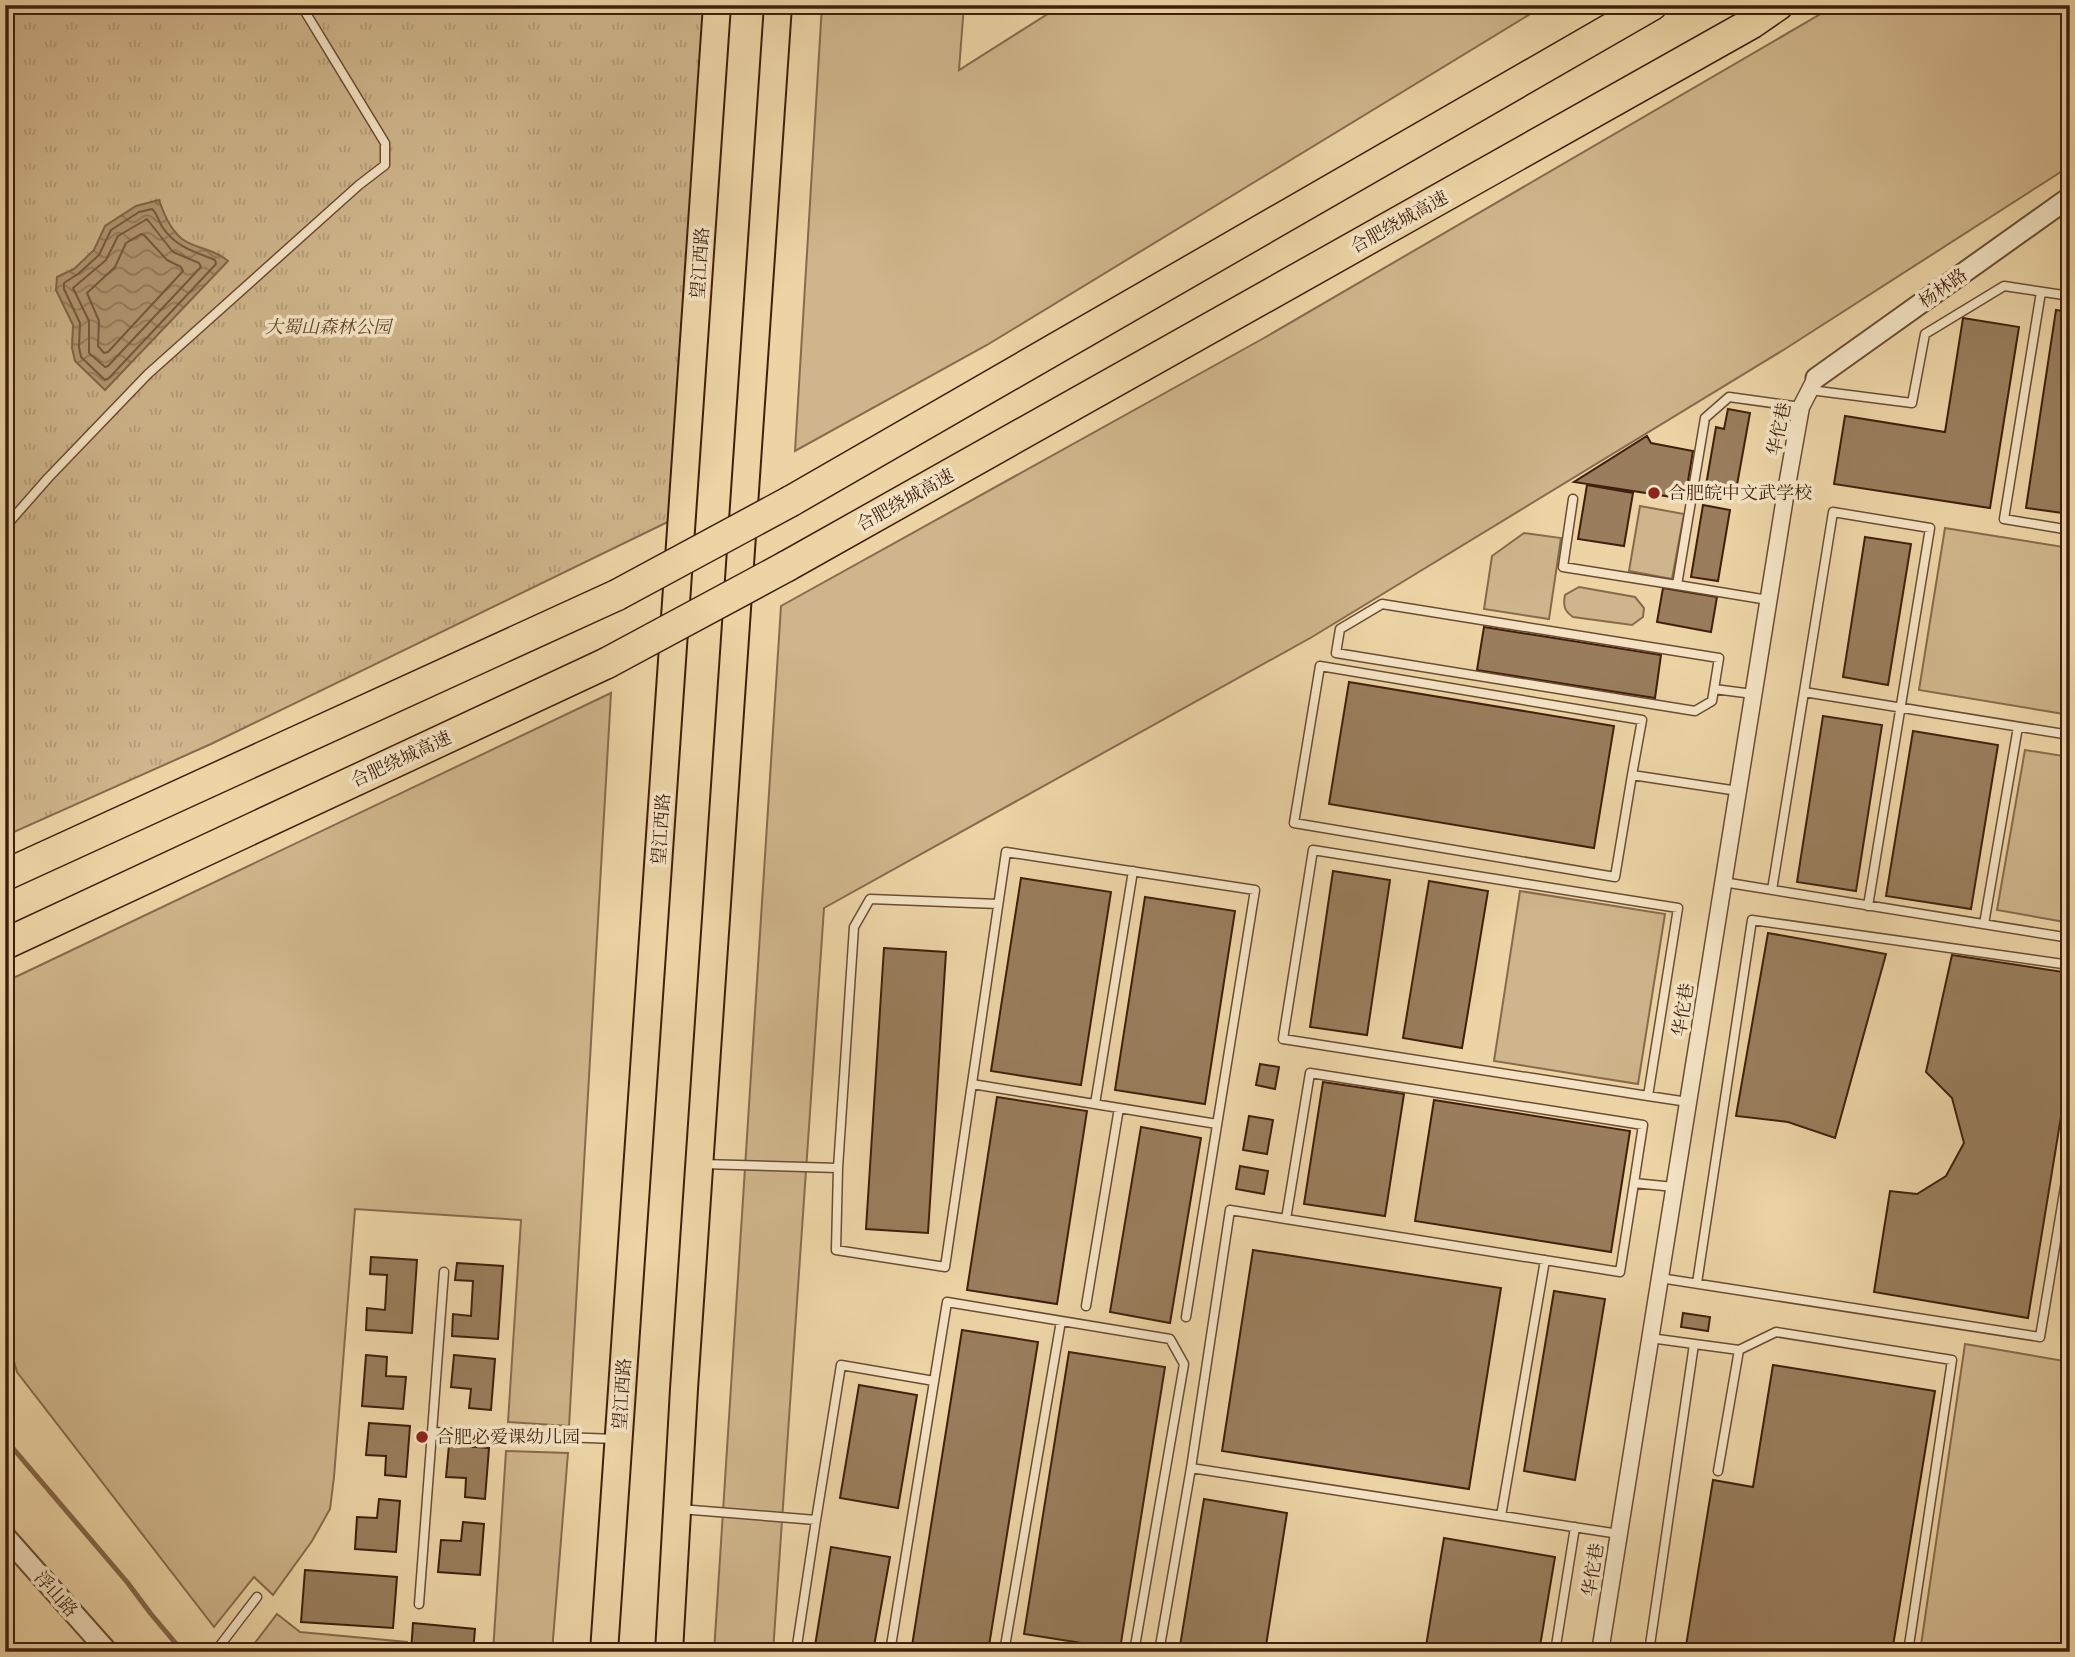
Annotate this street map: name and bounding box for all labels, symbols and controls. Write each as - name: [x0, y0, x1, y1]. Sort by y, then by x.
- street label: 合肥绕城高速: [1346, 186, 1452, 258]
- street label: 望江西路: [687, 226, 713, 300]
- street label: 杨林路: [1915, 264, 1971, 312]
- park label: 大蜀山森林公园: [265, 316, 394, 338]
- street label: 华佗巷: [1763, 400, 1795, 458]
- street label: 合肥绕城高速: [852, 464, 958, 536]
- place label: 合肥皖中文武学校: [1668, 482, 1812, 504]
- marker: 合肥皖中文武学校: [1646, 485, 1662, 501]
- street label: 合肥绕城高速: [347, 726, 455, 792]
- street label: 望江西路: [648, 792, 674, 866]
- street label: 华佗巷: [1668, 982, 1698, 1038]
- street label: 望江西路: [609, 1357, 635, 1431]
- place label: 合肥必爱课幼儿园: [436, 1426, 580, 1448]
- marker: 合肥必爱课幼儿园: [414, 1429, 430, 1445]
- street label: 华佗巷: [1578, 1542, 1608, 1598]
- street label: 浮山路: [30, 1567, 82, 1621]

